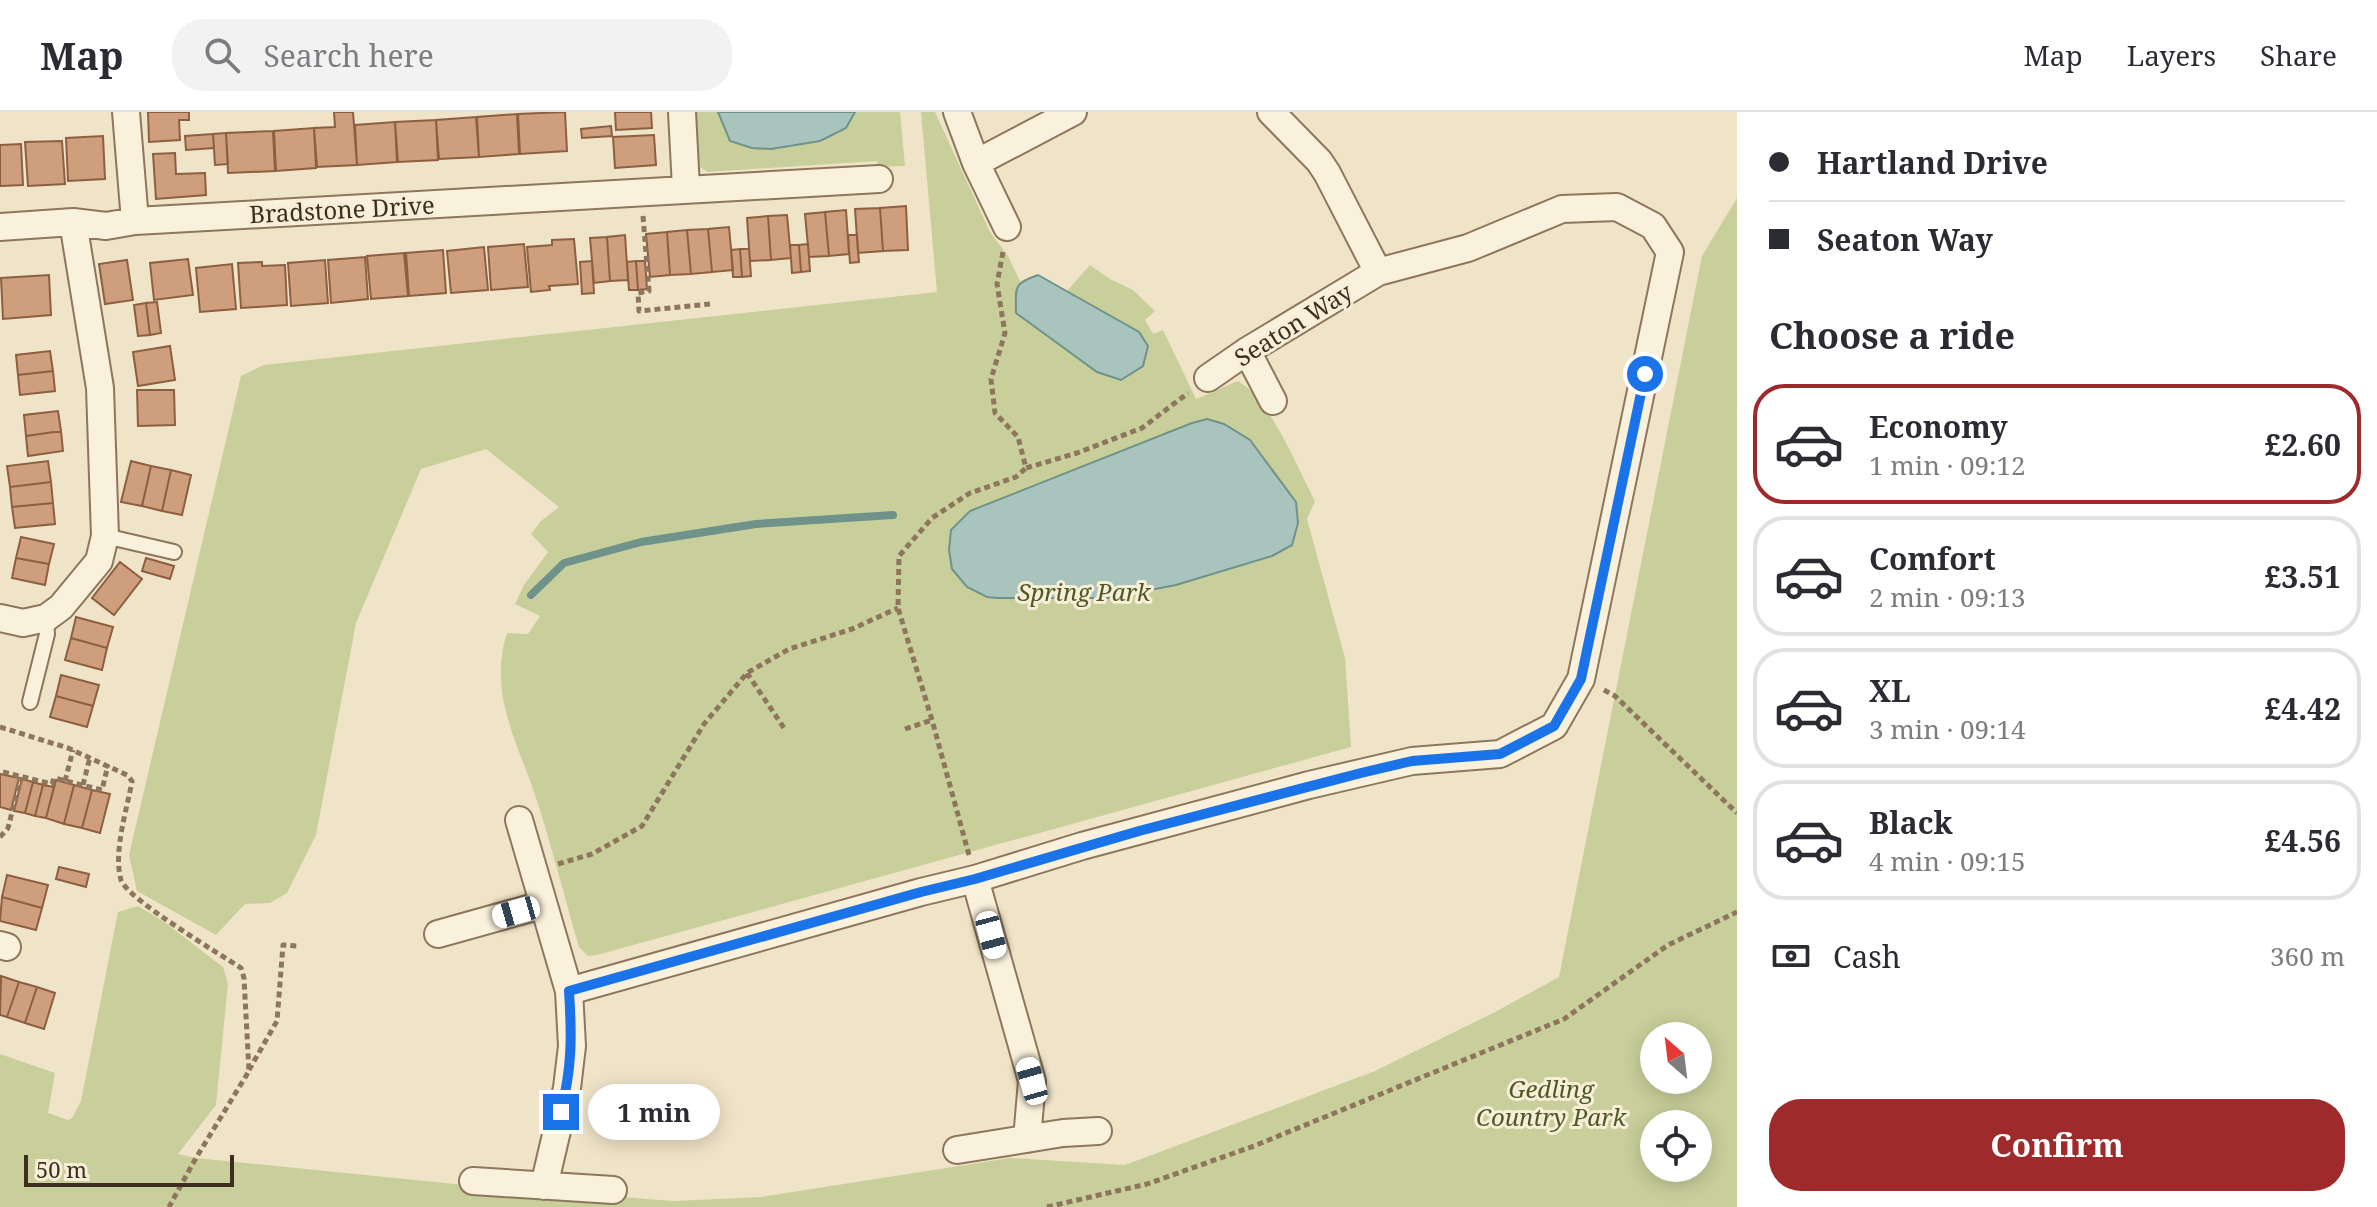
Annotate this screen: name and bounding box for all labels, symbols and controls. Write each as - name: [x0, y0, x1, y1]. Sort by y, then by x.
- search box: [172, 19, 732, 91]
- text: Map: [40, 29, 124, 81]
- icon: search: [200, 33, 244, 77]
- text: Search here: [264, 35, 434, 76]
- text: Map: [2024, 36, 2083, 74]
- text: Layers: [2127, 36, 2216, 74]
- text: Share: [2260, 36, 2337, 74]
- text: Hartland Drive: [1817, 142, 2048, 183]
- street label: Bradstone Drive: [248, 188, 436, 230]
- text: Seaton Way: [1817, 219, 1993, 260]
- street label: Seaton Way: [1228, 274, 1359, 373]
- text: Choose a ride: [1769, 311, 2015, 360]
- route start: [1627, 356, 1663, 392]
- text: Economy: [1869, 406, 2008, 447]
- icon: car: [1773, 408, 1845, 480]
- text: £2.60: [2265, 424, 2341, 465]
- text: 1 min · 09:12: [1869, 447, 2026, 483]
- text: Comfort: [1869, 538, 1996, 579]
- icon: car: [1773, 540, 1845, 612]
- text: £3.51: [2265, 556, 2341, 597]
- park label: Spring Park: [1017, 575, 1152, 608]
- text: 2 min · 09:13: [1869, 579, 2026, 615]
- text: XL: [1869, 670, 1911, 711]
- icon: car: [1773, 672, 1845, 744]
- text: £4.42: [2265, 688, 2341, 729]
- text: 3 min · 09:14: [1869, 711, 2026, 747]
- text: Black: [1869, 802, 1953, 843]
- icon: car: [1773, 804, 1845, 876]
- text: £4.56: [2265, 820, 2341, 861]
- text: 4 min · 09:15: [1869, 843, 2026, 879]
- car: [490, 894, 542, 930]
- car: [973, 909, 1009, 961]
- icon: cash: [1769, 934, 1813, 978]
- text: Cash: [1833, 936, 1901, 977]
- text: 360 m: [2270, 938, 2345, 974]
- north arrow: [1640, 1022, 1712, 1094]
- map controls: [1640, 1022, 1712, 1182]
- car: [1014, 1055, 1050, 1107]
- park label: Gedling Country Park: [1476, 1072, 1627, 1133]
- callout: 1 min: [589, 1084, 721, 1140]
- route end: [543, 1094, 579, 1130]
- text: 1 min: [617, 1094, 691, 1130]
- button: Confirm: [1769, 1099, 2345, 1191]
- button: locate: [1640, 1110, 1712, 1182]
- scale bar: [24, 1151, 234, 1187]
- text: 50 m: [36, 1154, 87, 1184]

